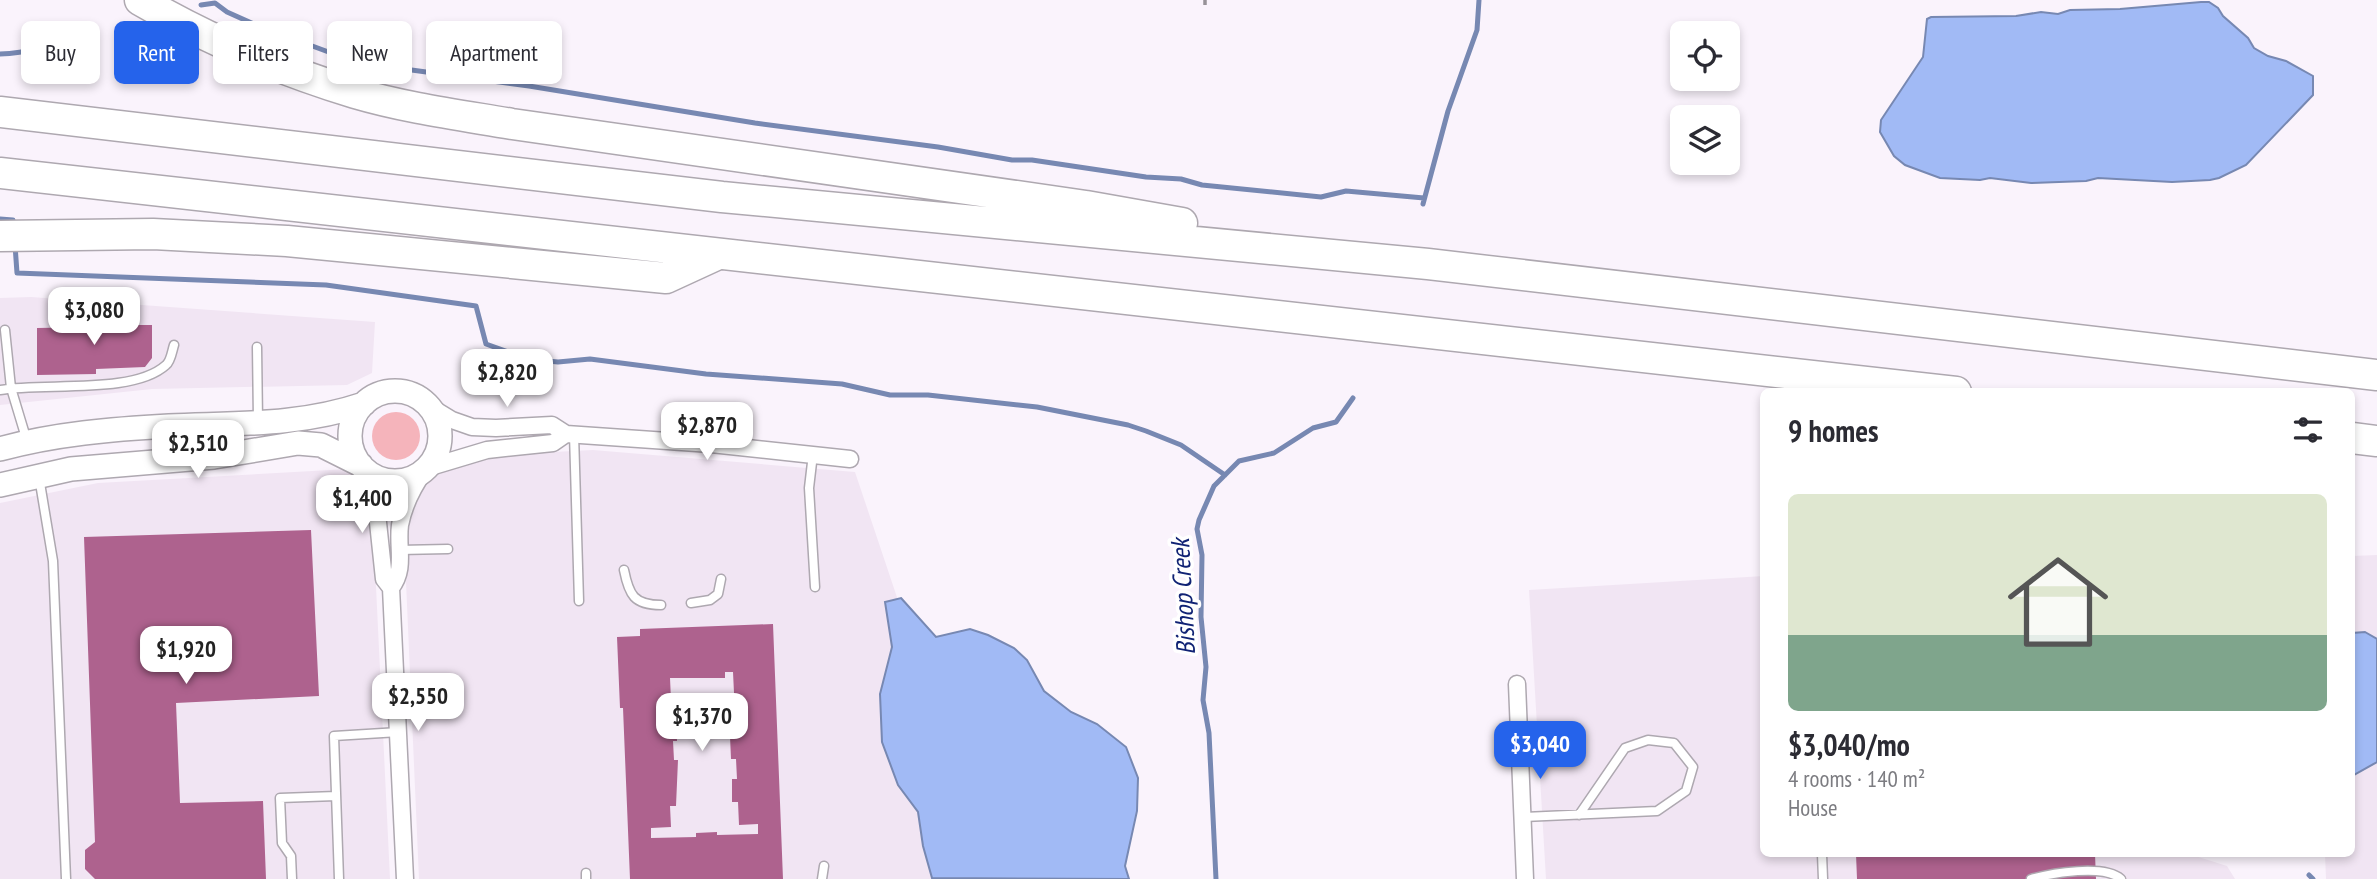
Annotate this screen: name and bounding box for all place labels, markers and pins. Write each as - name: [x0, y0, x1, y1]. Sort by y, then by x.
- pin: $3,080: [37, 288, 151, 347]
- pin: $2,820: [450, 350, 564, 409]
- pin: $2,870: [650, 402, 764, 462]
- pin: $2,510: [141, 420, 255, 480]
- pin: $1,400: [305, 476, 419, 535]
- pin: $1,920: [129, 626, 243, 686]
- pin: $2,550: [361, 674, 475, 733]
- pin: $1,370: [645, 694, 759, 753]
- pin: $3,040: [1483, 722, 1597, 781]

